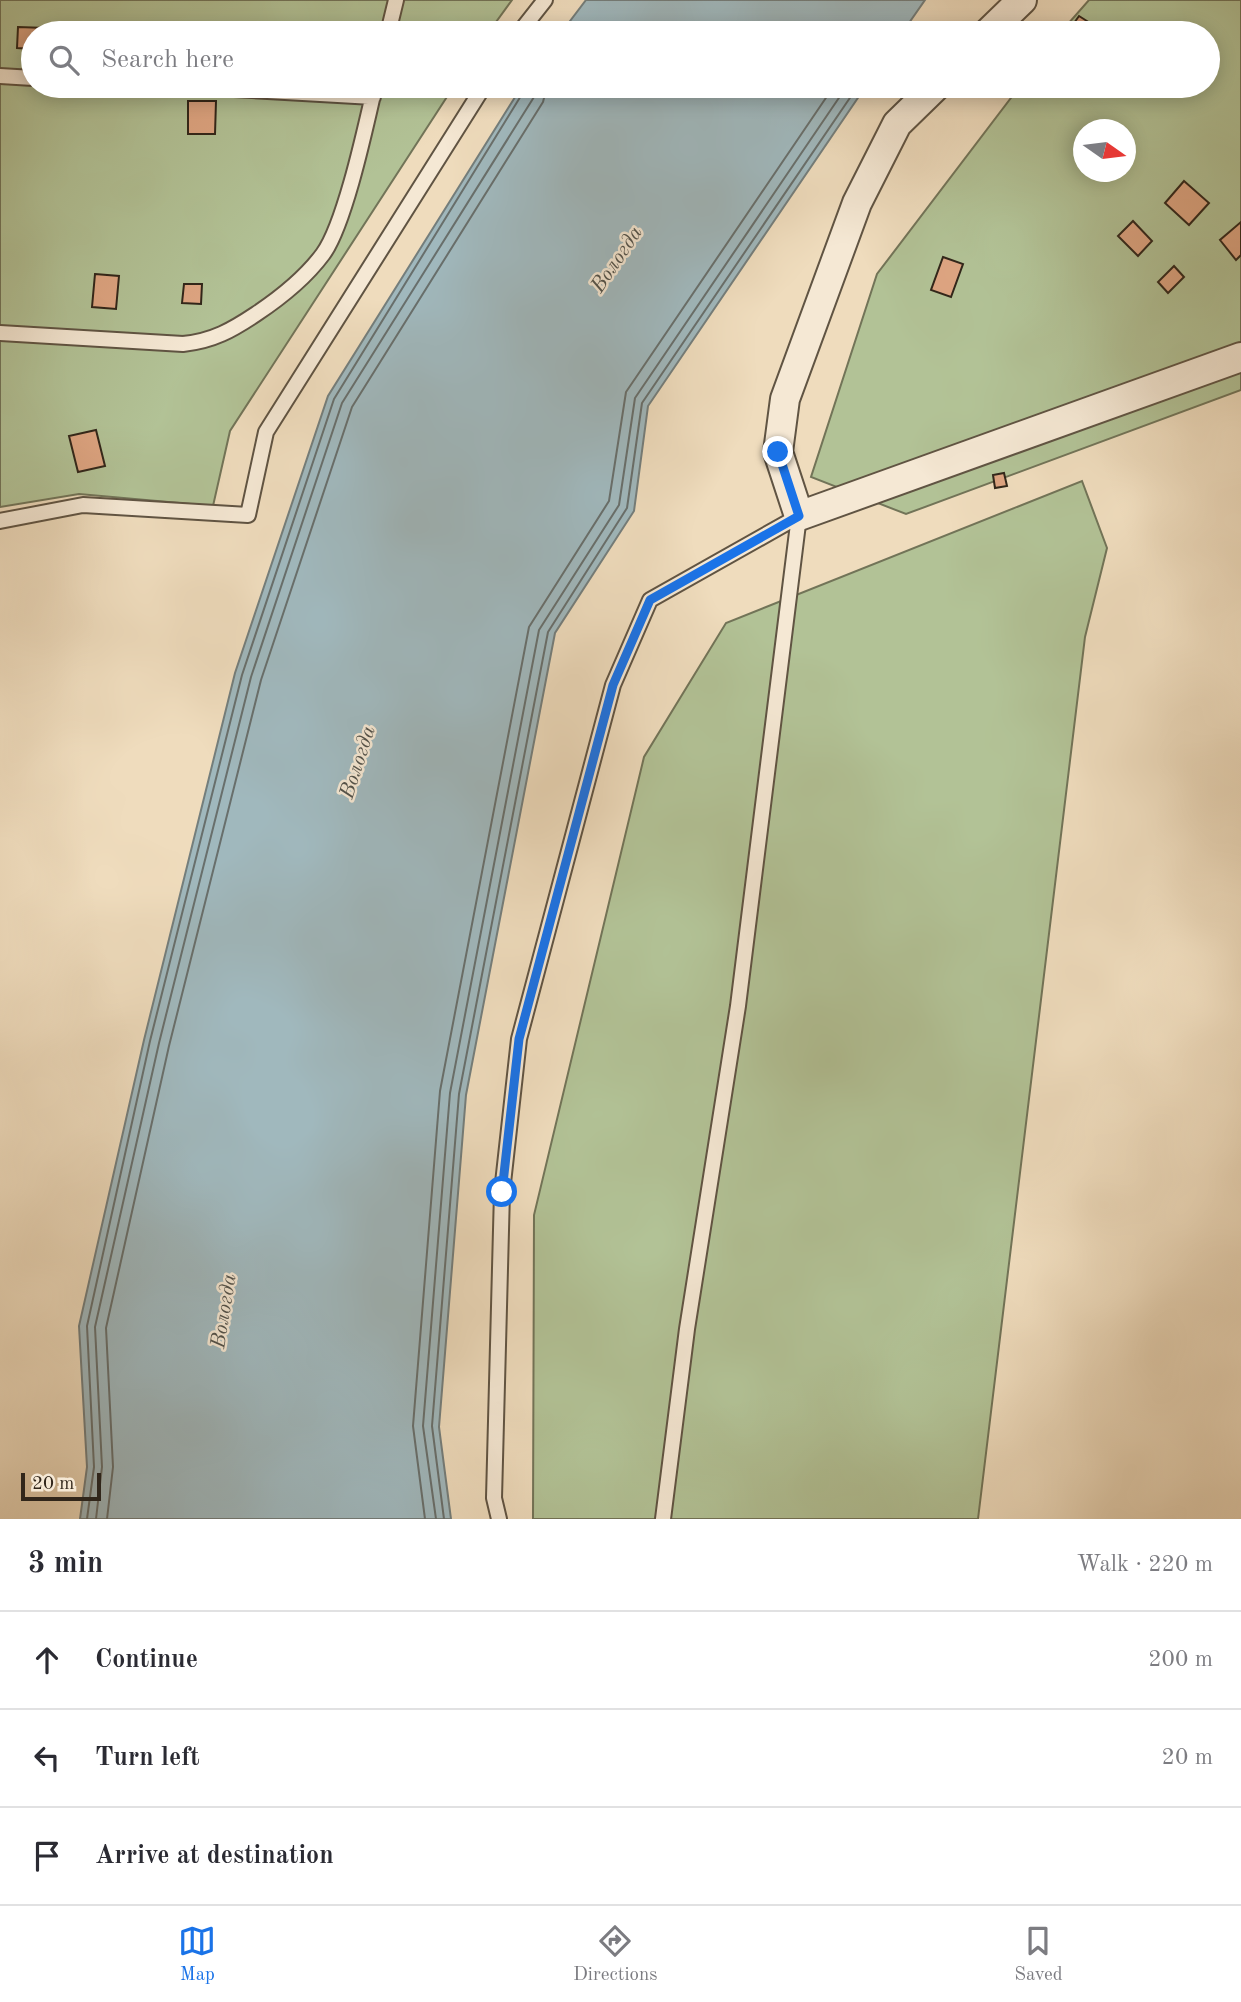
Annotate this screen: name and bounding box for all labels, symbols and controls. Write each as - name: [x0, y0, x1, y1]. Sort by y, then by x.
- search box: [21, 21, 1220, 98]
- icon: search: [45, 41, 83, 79]
- text: Search here: [101, 47, 234, 73]
- north arrow: [1073, 119, 1136, 182]
- water label: Вологда: [587, 223, 647, 298]
- route end: [762, 436, 793, 467]
- water label: Вологда: [337, 723, 380, 802]
- route start: [486, 1176, 517, 1207]
- water label: Вологда: [208, 1272, 241, 1351]
- scale bar: [21, 1470, 102, 1502]
- text: 20 m: [32, 1475, 74, 1494]
- text: 3 min: [28, 1549, 103, 1579]
- text: Walk · 220 m: [1077, 1553, 1213, 1576]
- icon: ahead: [28, 1641, 66, 1679]
- text: Continue: [95, 1647, 198, 1673]
- text: 200 m: [1148, 1648, 1213, 1671]
- icon: left: [28, 1739, 66, 1777]
- text: Turn left: [95, 1745, 200, 1771]
- text: 20 m: [1162, 1746, 1213, 1769]
- icon: arrive: [28, 1837, 66, 1875]
- text: Arrive at destination: [95, 1843, 334, 1869]
- tab: Map: [178, 1922, 216, 1987]
- tab: Directions: [573, 1922, 658, 1987]
- tab: Saved: [1014, 1922, 1063, 1987]

